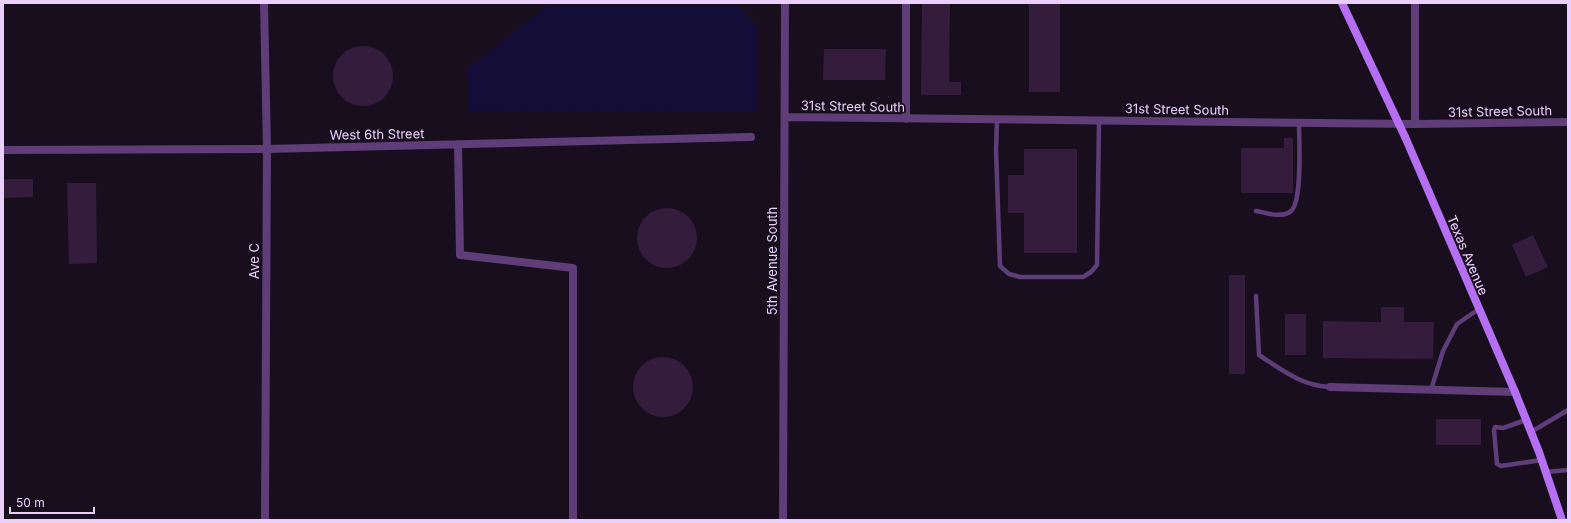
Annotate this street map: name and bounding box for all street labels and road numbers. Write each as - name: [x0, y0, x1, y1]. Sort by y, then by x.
- street label: 31st Street South: [801, 97, 905, 115]
- street label: 31st Street South: [1125, 100, 1229, 118]
- street label: 31st Street South: [1448, 102, 1552, 120]
- street label: West 6th Street: [329, 125, 425, 143]
- street label: 5th Avenue South: [764, 207, 780, 315]
- street label: Texas Avenue: [1444, 213, 1492, 297]
- street label: Ave C: [246, 243, 262, 279]

